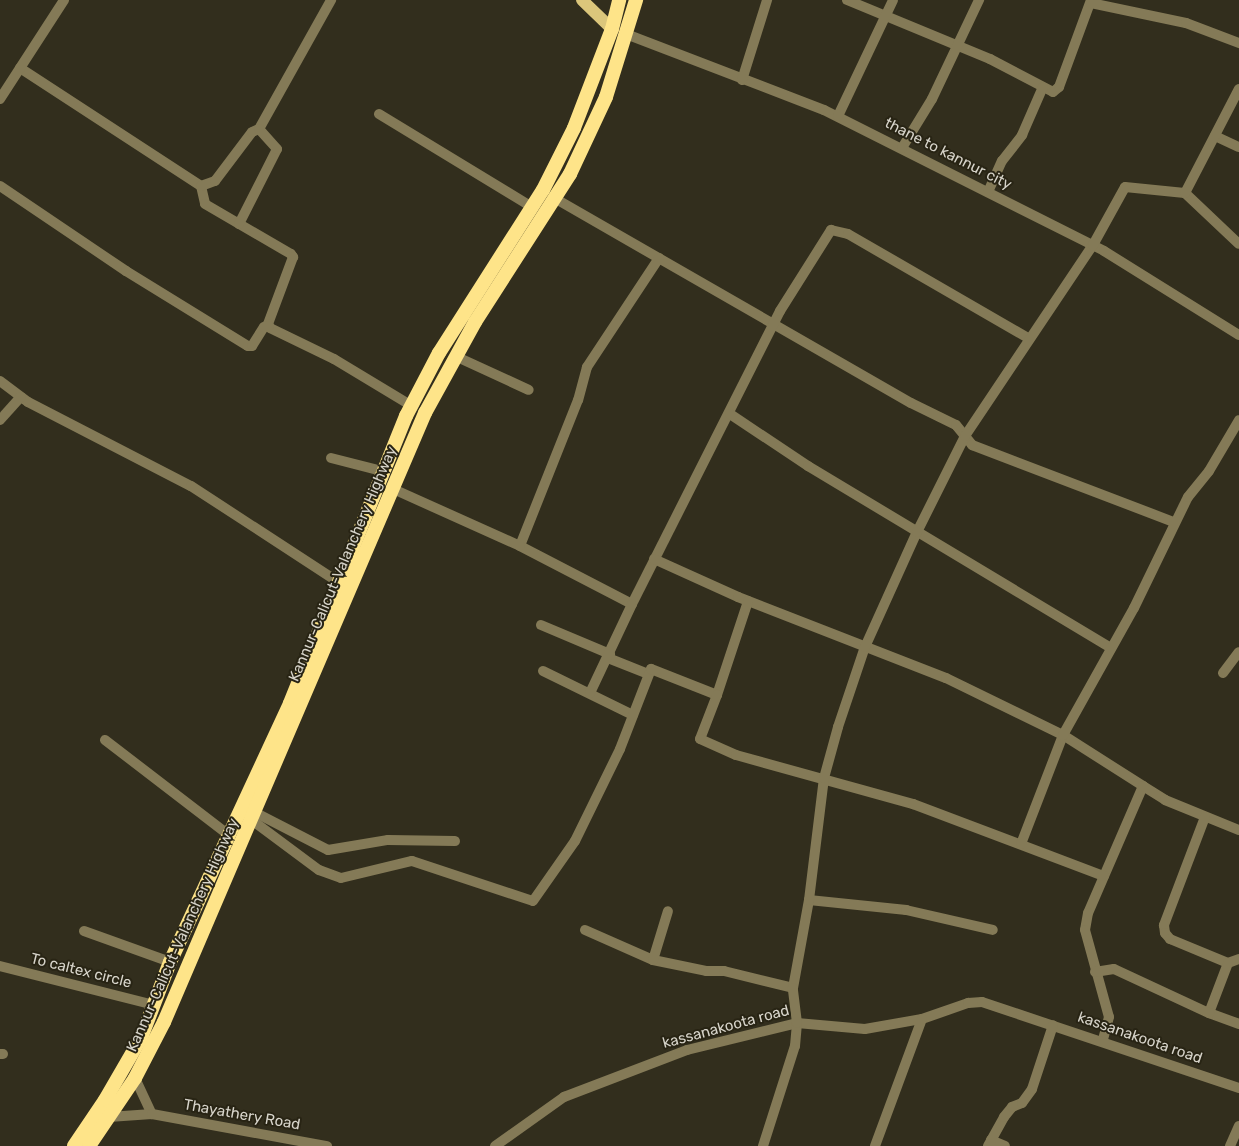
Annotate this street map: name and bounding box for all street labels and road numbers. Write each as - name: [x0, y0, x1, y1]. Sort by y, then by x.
- street label: thane to kannur city: [881, 114, 1015, 194]
- street label: Kannur-Calicut-Valanchery Highway: [285, 443, 401, 685]
- street label: Kannur-Calicut-Valanchery Highway: [123, 815, 243, 1055]
- street label: To caltex circle: [29, 950, 133, 992]
- street label: kassanakoota road: [661, 1001, 791, 1053]
- street label: kassanakoota road: [1075, 1008, 1205, 1068]
- street label: Thayathery Road: [182, 1096, 302, 1134]

